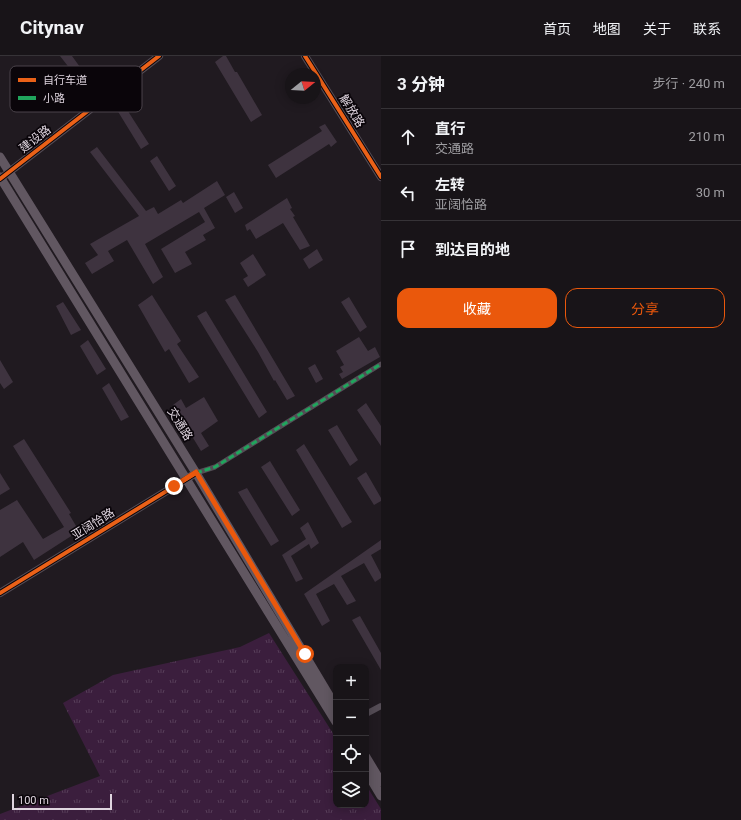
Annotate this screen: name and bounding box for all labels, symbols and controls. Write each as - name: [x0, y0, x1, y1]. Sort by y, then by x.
- text: Citynav: [20, 16, 84, 39]
- text: 首页: [543, 21, 571, 37]
- text: 地图: [593, 21, 621, 37]
- text: 关于: [643, 21, 671, 37]
- text: 联系: [693, 21, 721, 37]
- legend: [10, 66, 142, 112]
- north arrow: [285, 68, 321, 104]
- text: 自行车道: [43, 74, 87, 87]
- text: 3 分钟: [397, 74, 445, 94]
- text: 步行 · 240 m: [653, 76, 725, 91]
- text: 小路: [43, 92, 65, 105]
- street label: 解放路: [337, 92, 367, 130]
- text: 直行: [435, 120, 465, 138]
- street label: 建设路: [17, 122, 53, 156]
- icon: ahead: [397, 126, 419, 148]
- text: 210 m: [688, 129, 725, 144]
- text: 交通路: [435, 141, 474, 156]
- text: 左转: [435, 176, 465, 194]
- icon: left: [397, 182, 419, 204]
- text: 30 m: [696, 185, 725, 200]
- text: 亚阔恰路: [435, 197, 487, 212]
- icon: arrive: [397, 238, 419, 260]
- text: 到达目的地: [435, 241, 510, 259]
- button: 收藏: [397, 288, 557, 328]
- button: 分享: [565, 288, 725, 328]
- street label: 交通路: [165, 405, 195, 443]
- route end: [165, 477, 183, 495]
- street label: 亚阔恰路: [69, 505, 117, 543]
- route start: [296, 645, 314, 663]
- map controls: [333, 664, 369, 808]
- button: +: [333, 664, 369, 700]
- button: −: [333, 700, 369, 736]
- button: locate: [333, 736, 369, 772]
- button: layers: [333, 772, 369, 808]
- scale bar: [12, 792, 112, 811]
- text: 100 m: [18, 794, 49, 807]

